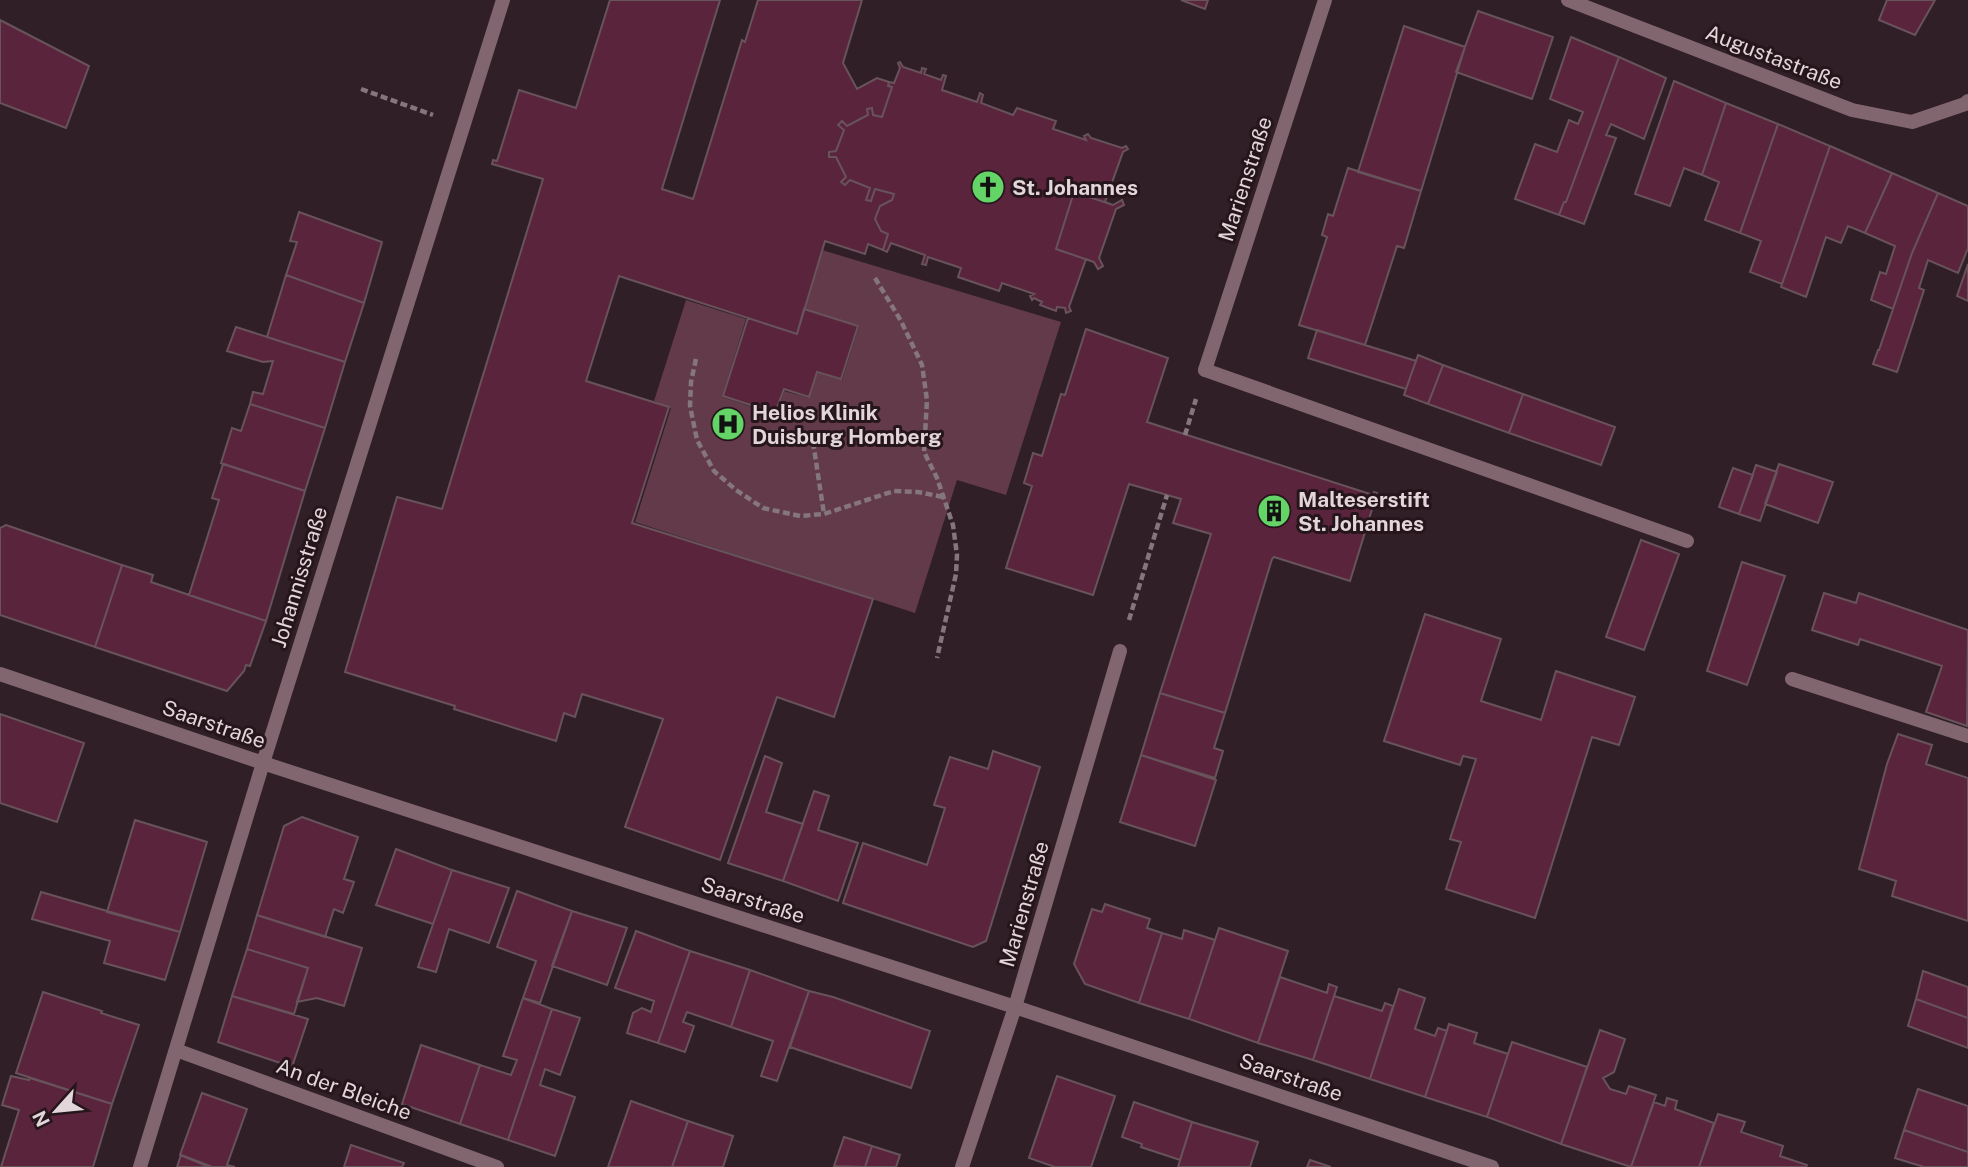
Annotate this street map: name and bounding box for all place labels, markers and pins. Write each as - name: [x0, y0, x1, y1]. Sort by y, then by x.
- church icon: St. Johannes: [969, 168, 1007, 206]
- place label: St. Johannes: [1012, 175, 1138, 200]
- place label: Helios Klinik Duisburg Homberg: [752, 400, 941, 449]
- hospital icon: Helios Klinik Duisburg Homberg: [709, 405, 747, 443]
- place label: Malteserstift St. Johannes: [1298, 487, 1430, 536]
- building icon: Malteserstift St. Johannes: [1255, 492, 1293, 530]

